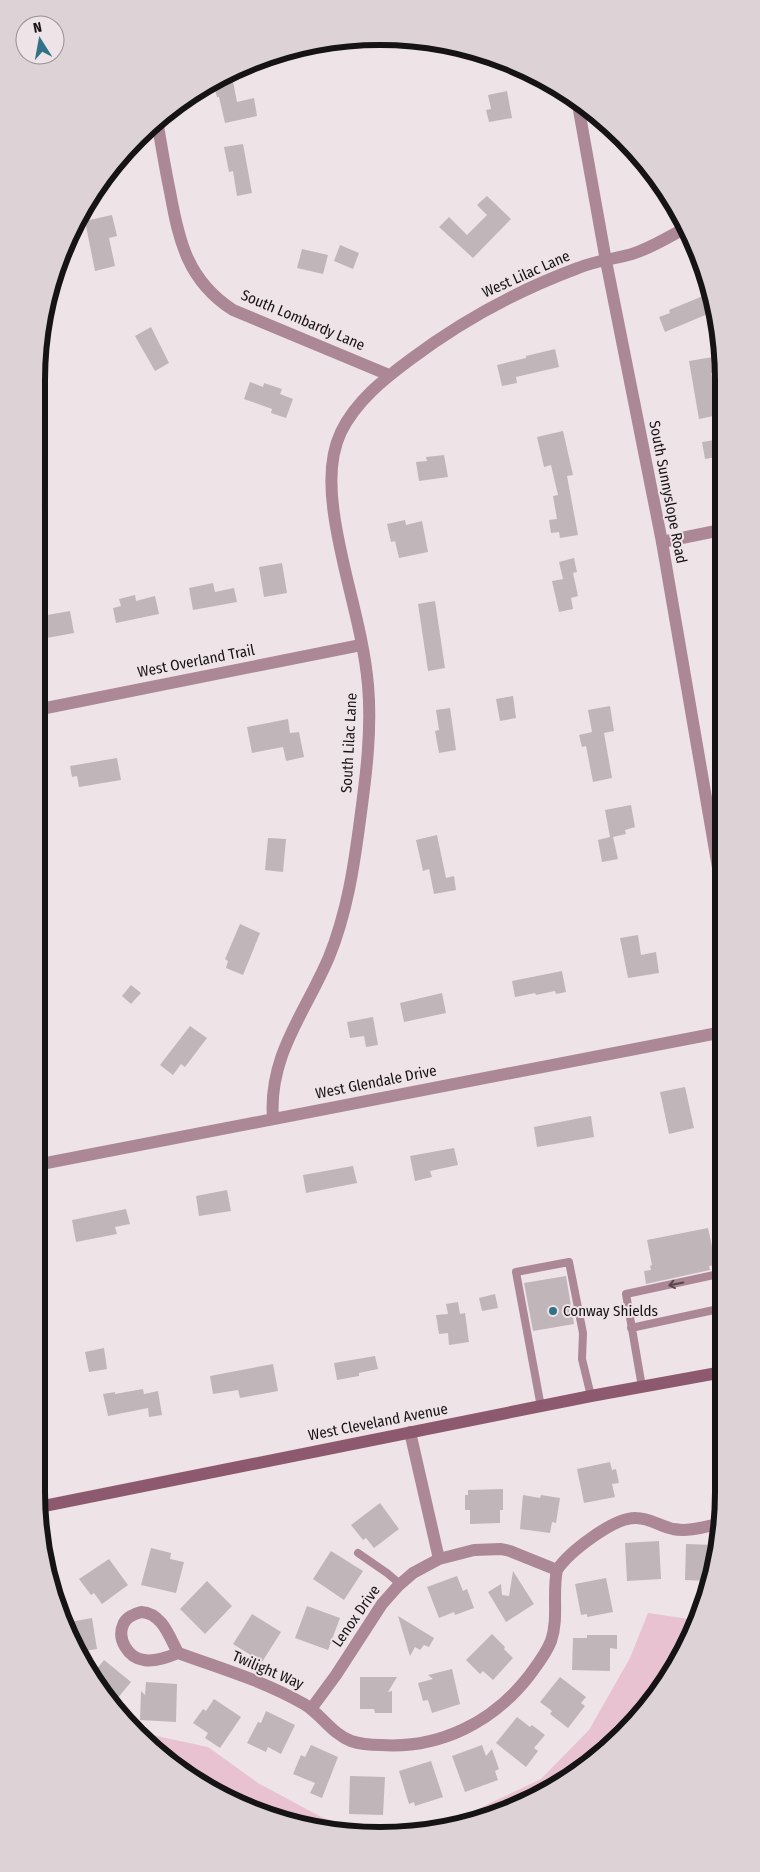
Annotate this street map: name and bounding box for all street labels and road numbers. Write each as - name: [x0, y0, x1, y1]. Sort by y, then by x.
- street label: West Lilac Lane: [479, 247, 573, 301]
- street label: South Lombardy Lane: [238, 286, 368, 354]
- street label: South Sunnyslope Road: [645, 419, 691, 565]
- street label: West Overland Trail: [136, 641, 256, 681]
- street label: South Lilac Lane: [337, 692, 361, 794]
- street label: West Glendale Drive: [314, 1061, 438, 1103]
- street label: West Cleveland Avenue: [307, 1400, 449, 1444]
- street label: Lenox Drive: [328, 1582, 384, 1650]
- street label: Twilight Way: [230, 1647, 307, 1693]

